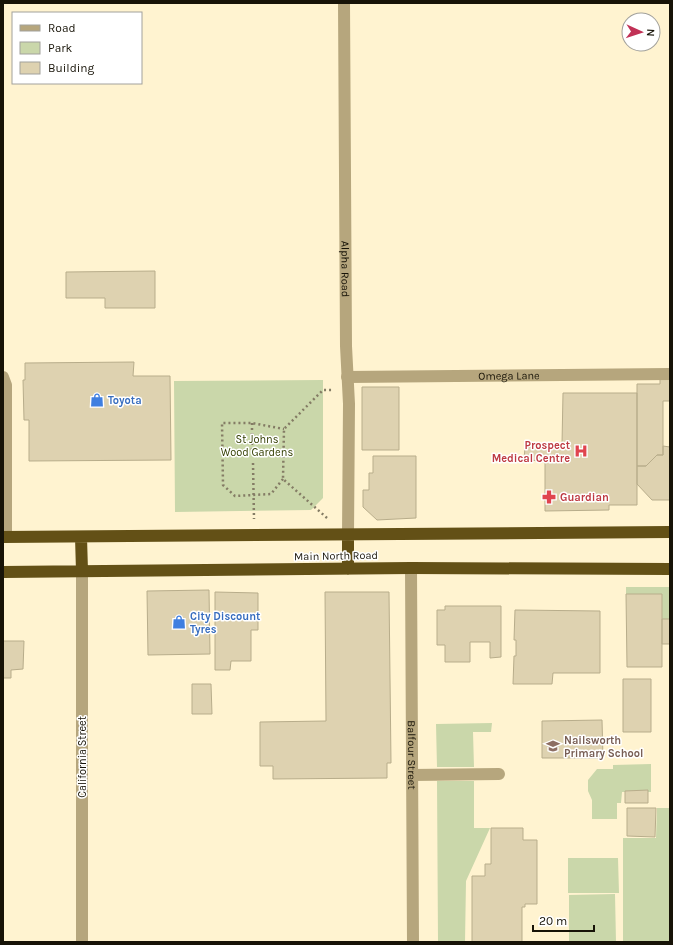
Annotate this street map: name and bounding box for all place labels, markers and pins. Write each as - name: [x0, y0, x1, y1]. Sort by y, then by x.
- shop icon: Toyota: [89, 392, 105, 408]
- place label: Toyota: [108, 394, 142, 407]
- place label: Prospect Medical Centre: [492, 439, 571, 465]
- hospital icon: Prospect Medical Centre: [573, 443, 589, 459]
- pharmacy icon: Guardian: [541, 489, 557, 505]
- place label: Guardian: [560, 491, 609, 504]
- place label: City Discount Tyres: [190, 610, 261, 636]
- shop icon: City Discount Tyres: [171, 614, 187, 630]
- place label: Nailsworth Primary School: [564, 734, 643, 760]
- school or university icon: Nailsworth Primary School: [545, 738, 561, 754]

